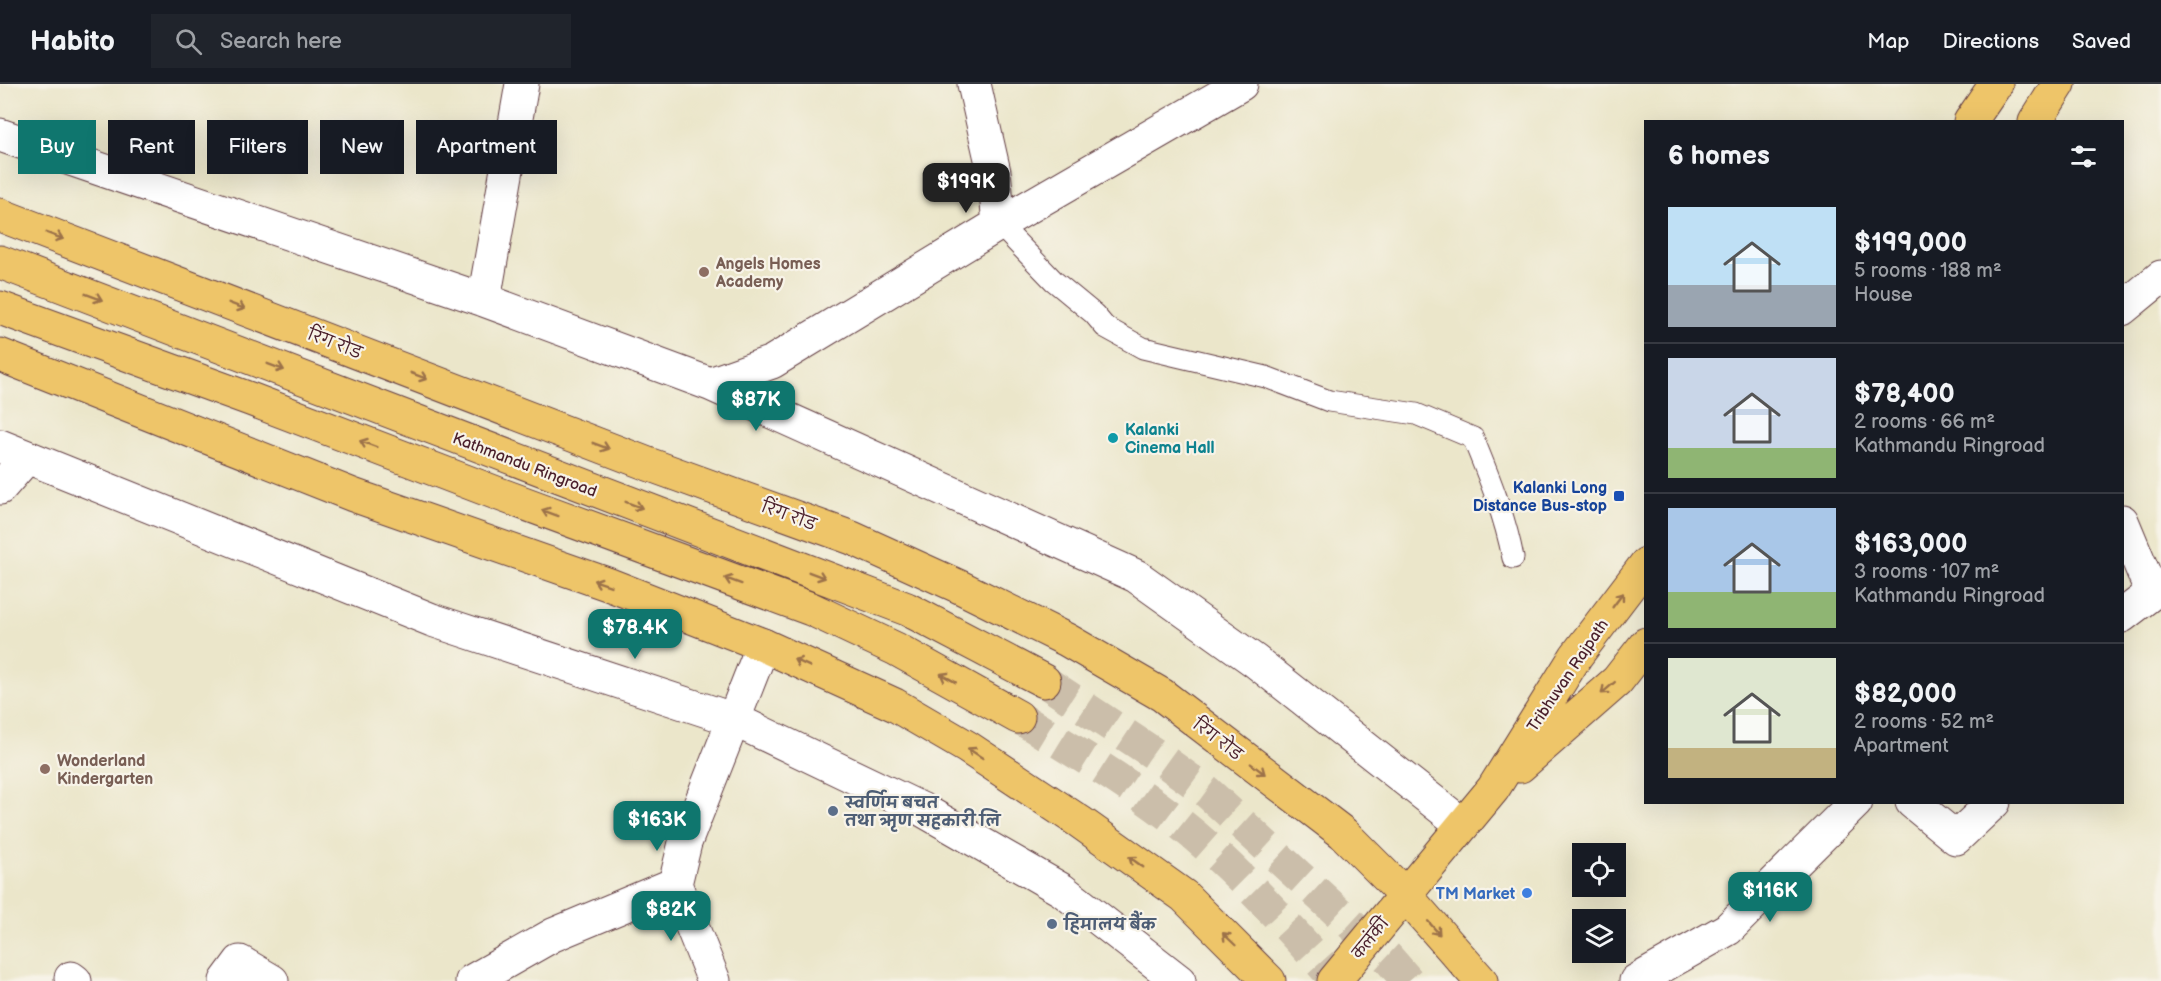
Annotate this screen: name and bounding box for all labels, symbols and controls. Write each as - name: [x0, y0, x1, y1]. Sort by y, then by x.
- search box: [151, 14, 571, 68]
- text: Habito: [30, 25, 115, 58]
- icon: search: [172, 25, 205, 58]
- text: Search here: [220, 28, 342, 55]
- text: Map: [1867, 29, 1910, 54]
- text: Directions: [1943, 29, 2039, 54]
- text: Saved: [2072, 29, 2131, 54]
- chip: Buy: [18, 120, 96, 174]
- chip: Rent: [108, 120, 195, 174]
- chip: Filters: [207, 120, 308, 174]
- chip: New: [320, 120, 404, 174]
- chip: Apartment: [416, 120, 557, 174]
- icon: filters: [2067, 140, 2100, 173]
- text: 6 homes: [1668, 141, 1770, 172]
- pin: $199K: [924, 163, 1008, 214]
- text: $199K: [937, 170, 995, 194]
- text: $199,000: [1854, 228, 1967, 259]
- one-way arrow: [45, 231, 63, 242]
- icon: home: [1716, 231, 1788, 303]
- place label: Angels Homes Academy: [715, 255, 821, 292]
- text: 5 rooms · 188 m²: [1854, 259, 2002, 283]
- marker: Angels Homes Academy: [697, 265, 711, 279]
- text: House: [1854, 283, 1913, 307]
- one-way arrow: [84, 292, 103, 303]
- one-way arrow: [227, 301, 246, 312]
- street label: रिंग रोड: [304, 322, 366, 364]
- one-way arrow: [266, 363, 285, 374]
- one-way arrow: [409, 371, 428, 382]
- text: $78,400: [1854, 379, 1955, 410]
- pin: $87K: [720, 381, 792, 432]
- icon: home: [1716, 382, 1788, 454]
- text: $87K: [731, 388, 781, 412]
- text: 2 rooms · 66 m²: [1854, 410, 1995, 434]
- place label: Kalanki Cinema Hall: [1125, 421, 1215, 458]
- street label: Kathmandu Ringroad: [450, 429, 599, 502]
- marker: Kalanki Cinema Hall: [1106, 431, 1120, 445]
- text: Kathmandu Ringroad: [1854, 434, 2045, 458]
- one-way arrow: [359, 438, 378, 449]
- one-way arrow: [591, 441, 610, 452]
- place label: Kalanki Long Distance Bus-stop: [1473, 479, 1607, 516]
- marker: Kalanki Long Distance Bus-stop: [1612, 489, 1626, 503]
- street label: रिंग रोड: [758, 495, 820, 535]
- one-way arrow: [624, 501, 643, 512]
- one-way arrow: [541, 507, 560, 518]
- text: $163,000: [1854, 529, 1967, 560]
- icon: home: [1716, 532, 1788, 604]
- text: 3 rooms · 107 m²: [1854, 560, 1999, 584]
- one-way arrow: [807, 570, 825, 581]
- one-way arrow: [724, 574, 743, 585]
- one-way arrow: [593, 576, 612, 587]
- text: Kathmandu Ringroad: [1854, 584, 2045, 608]
- one-way arrow: [1612, 592, 1625, 608]
- pin: $78.4K: [586, 609, 684, 660]
- text: $78.4K: [602, 616, 668, 640]
- street label: Tribhuvan Rajpath: [1524, 616, 1613, 736]
- one-way arrow: [794, 657, 812, 668]
- one-way arrow: [940, 672, 958, 683]
- text: $82,000: [1854, 679, 1957, 710]
- one-way arrow: [1601, 681, 1616, 695]
- icon: home: [1716, 682, 1788, 754]
- text: 2 rooms · 52 m²: [1854, 710, 1994, 734]
- street label: रिंग रोड: [1188, 713, 1248, 766]
- text: Apartment: [1854, 734, 1949, 758]
- one-way arrow: [967, 746, 984, 758]
- place label: Wonderland Kindergarten: [57, 752, 153, 789]
- marker: Wonderland Kindergarten: [38, 762, 52, 776]
- one-way arrow: [1250, 763, 1266, 776]
- place label: स्वर्णिम बचत तथा ऋण सहकारी लि: [843, 789, 1002, 832]
- pin: $163K: [615, 801, 699, 852]
- marker: स्वर्णिम बचत तथा ऋण सहकारी लि: [826, 804, 840, 818]
- text: $163K: [628, 808, 687, 832]
- map controls: [1572, 843, 1626, 963]
- button: locate: [1572, 843, 1626, 897]
- one-way arrow: [1129, 856, 1145, 868]
- pin: $116K: [1728, 872, 1812, 923]
- text: $116K: [1742, 879, 1798, 903]
- place label: TM Market: [1436, 885, 1516, 904]
- marker: TM Market: [1520, 886, 1534, 900]
- pin: $82K: [635, 891, 707, 942]
- text: $82K: [646, 898, 696, 922]
- button: layers: [1572, 909, 1626, 963]
- place label: हिमालय बैंक: [1062, 910, 1157, 935]
- street label: कलंकी: [1346, 911, 1395, 963]
- marker: हिमालय बैंक: [1045, 917, 1059, 931]
- one-way arrow: [1427, 920, 1441, 935]
- one-way arrow: [1221, 932, 1236, 946]

